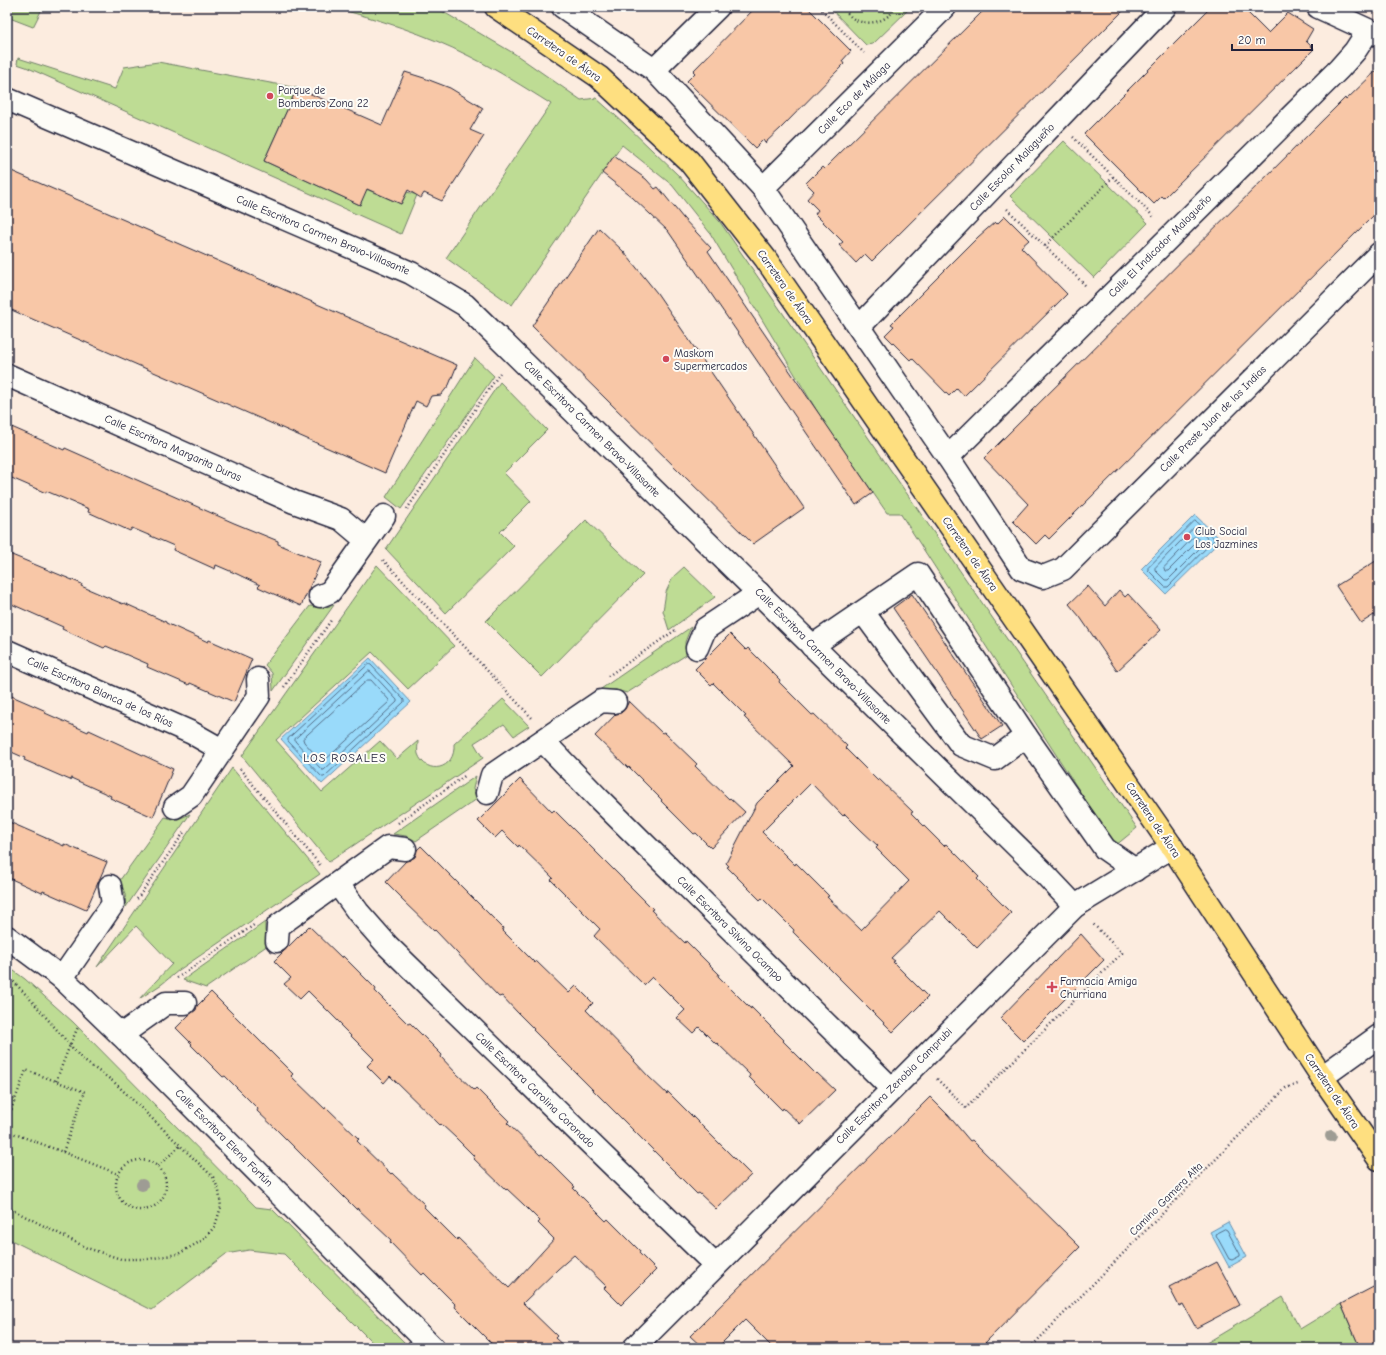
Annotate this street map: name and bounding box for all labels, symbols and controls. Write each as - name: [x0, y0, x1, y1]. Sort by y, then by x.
- street label: Carretera de Álora: [524, 23, 604, 84]
- scale bar: [1232, 26, 1312, 52]
- text: 20 m: [1238, 33, 1266, 47]
- street label: Calle Eco de Málaga: [815, 59, 893, 137]
- place label: Parque de Bomberos Zona 22: [278, 84, 369, 110]
- marker: Parque de Bomberos Zona 22: [265, 91, 275, 101]
- street label: Calle Escolar Malagueño: [967, 120, 1057, 213]
- street label: Calle Escritora Carmen Bravo-Villasante: [234, 192, 412, 278]
- street label: Calle El Indicador Malagueño: [1106, 192, 1214, 300]
- street label: Carretera de Álora: [755, 247, 816, 327]
- place label: Maskom Supermercados: [674, 347, 748, 373]
- marker: Maskom Supermercados: [661, 354, 671, 364]
- street label: Calle Escritora Carmen Bravo-Villasante: [521, 358, 663, 500]
- street label: Calle Preste Juan de las Indias: [1157, 363, 1269, 475]
- street label: Calle Escritora Margarita Duras: [103, 412, 244, 484]
- street label: Carretera de Álora: [940, 514, 1001, 594]
- place label: Club Social Los Jazmines: [1195, 525, 1258, 551]
- marker: Club Social Los Jazmines: [1182, 532, 1192, 542]
- street label: Calle Escritora Carmen Bravo-Villasante: [752, 585, 894, 727]
- street label: Calle Escritora Blanca de los Ríos: [25, 654, 175, 730]
- district label: LOS ROSALES: [303, 751, 387, 765]
- street label: Carretera de Álora: [1123, 779, 1184, 860]
- street label: Calle Escritora Silvina Ocampo: [674, 873, 786, 985]
- place label: Farmacia Amiga Churriana: [1060, 975, 1137, 1001]
- marker: Farmacia Amiga Churriana: [1047, 982, 1057, 992]
- street label: Calle Escritora Zenobia Camprubi: [833, 1025, 955, 1147]
- street label: Calle Escritora Carolina Coronado: [473, 1030, 597, 1151]
- street label: Carretera de Álora: [1302, 1050, 1363, 1131]
- street label: Calle Escritora Elena Fortún: [172, 1086, 276, 1190]
- street label: Camino Gamera Alta: [1127, 1160, 1205, 1238]

